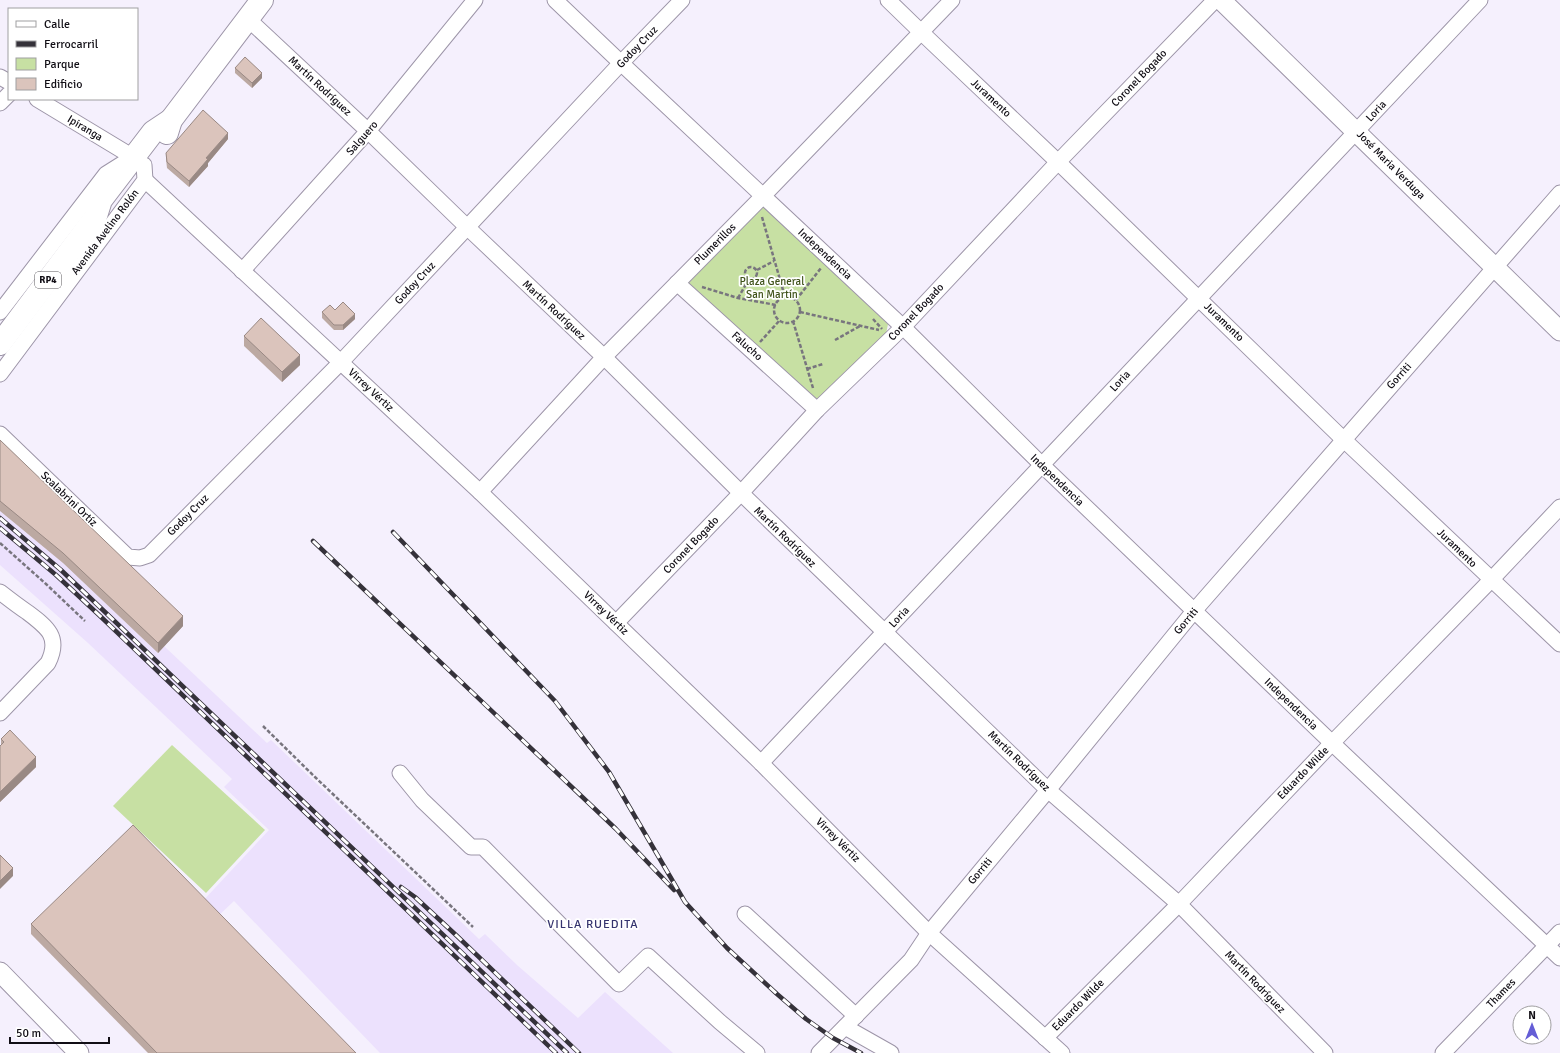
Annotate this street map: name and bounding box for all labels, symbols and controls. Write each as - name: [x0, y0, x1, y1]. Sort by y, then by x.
- legend: [8, 8, 138, 100]
- text: Calle: [44, 17, 70, 32]
- street label: Godoy Cruz: [614, 23, 660, 71]
- text: Ferrocarril: [44, 37, 99, 52]
- street label: Coronel Bogado: [1109, 47, 1170, 109]
- street label: Martín Rodríguez: [286, 53, 354, 119]
- text: Parque: [44, 57, 80, 72]
- street label: Juramento: [968, 76, 1014, 120]
- text: Edificio: [44, 77, 82, 92]
- street label: Loria: [1363, 97, 1389, 124]
- street label: Ipiranga: [65, 112, 105, 144]
- street label: Salguero: [343, 118, 381, 158]
- street label: José Maria Verduga: [1354, 128, 1428, 202]
- street label: Avenida Avelino Rolón: [69, 187, 141, 277]
- street label: Plumerillos: [691, 220, 739, 268]
- street label: Independencia: [795, 226, 855, 283]
- street label: Godoy Cruz: [392, 259, 438, 307]
- road number: RP4: [35, 272, 61, 288]
- park label: Plaza General San Martín: [740, 275, 804, 301]
- street label: Martín Rodríguez: [520, 277, 588, 343]
- street label: Coronel Bogado: [886, 281, 947, 343]
- street label: Juramento: [1201, 300, 1247, 344]
- street label: Falucho: [729, 329, 765, 363]
- street label: Gorriti: [1384, 360, 1414, 392]
- street label: Virrey Vértiz: [346, 366, 397, 414]
- street label: Loria: [1107, 367, 1133, 394]
- street label: Independencia: [1028, 451, 1087, 509]
- street label: Scalabrini Ortíz: [38, 469, 100, 529]
- street label: Godoy Cruz: [165, 491, 212, 538]
- street label: Martín Rodríguez: [751, 504, 819, 570]
- street label: Coronel Bogado: [661, 514, 722, 576]
- street label: Juramento: [1434, 526, 1480, 570]
- street label: Virrey Vértiz: [581, 588, 631, 638]
- street label: Loria: [886, 603, 912, 630]
- street label: Gorriti: [1171, 605, 1201, 637]
- street label: Independencia: [1262, 675, 1321, 733]
- street label: Martín Rodríguez: [985, 728, 1053, 794]
- street label: Eduardo Wilde: [1275, 744, 1331, 802]
- street label: Virrey Vértiz: [813, 815, 863, 865]
- street label: Gorriti: [965, 855, 995, 887]
- district label: VILLA RUEDITA: [547, 917, 639, 932]
- street label: Martín Rodríguez: [1222, 948, 1288, 1016]
- street label: Thames: [1484, 975, 1518, 1010]
- street label: Eduardo Wilde: [1049, 976, 1107, 1034]
- north arrow: [1512, 1005, 1552, 1045]
- text: N: [1528, 1009, 1536, 1022]
- scale bar: [10, 1019, 109, 1045]
- text: 50 m: [16, 1026, 41, 1041]

